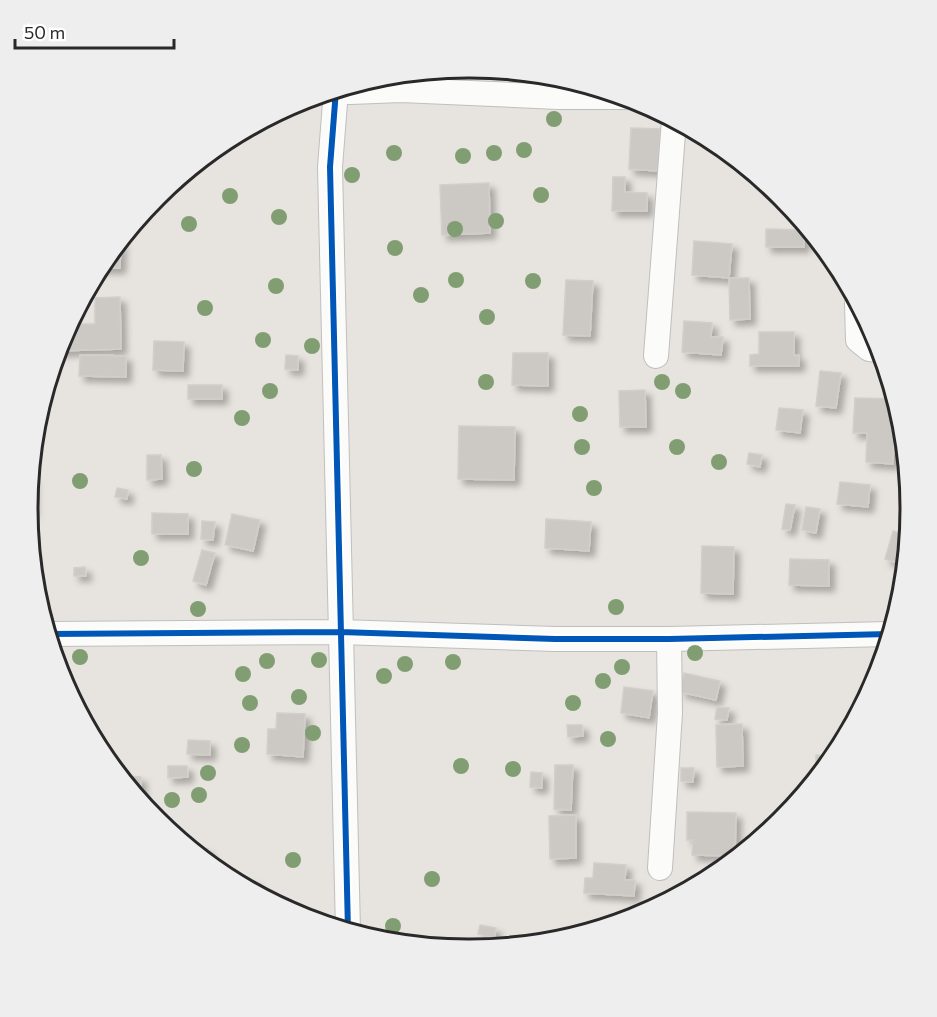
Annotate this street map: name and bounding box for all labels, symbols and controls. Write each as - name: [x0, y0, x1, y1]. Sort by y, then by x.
- scale bar: [15, 12, 174, 50]
- text: 50 m: [24, 21, 65, 43]

